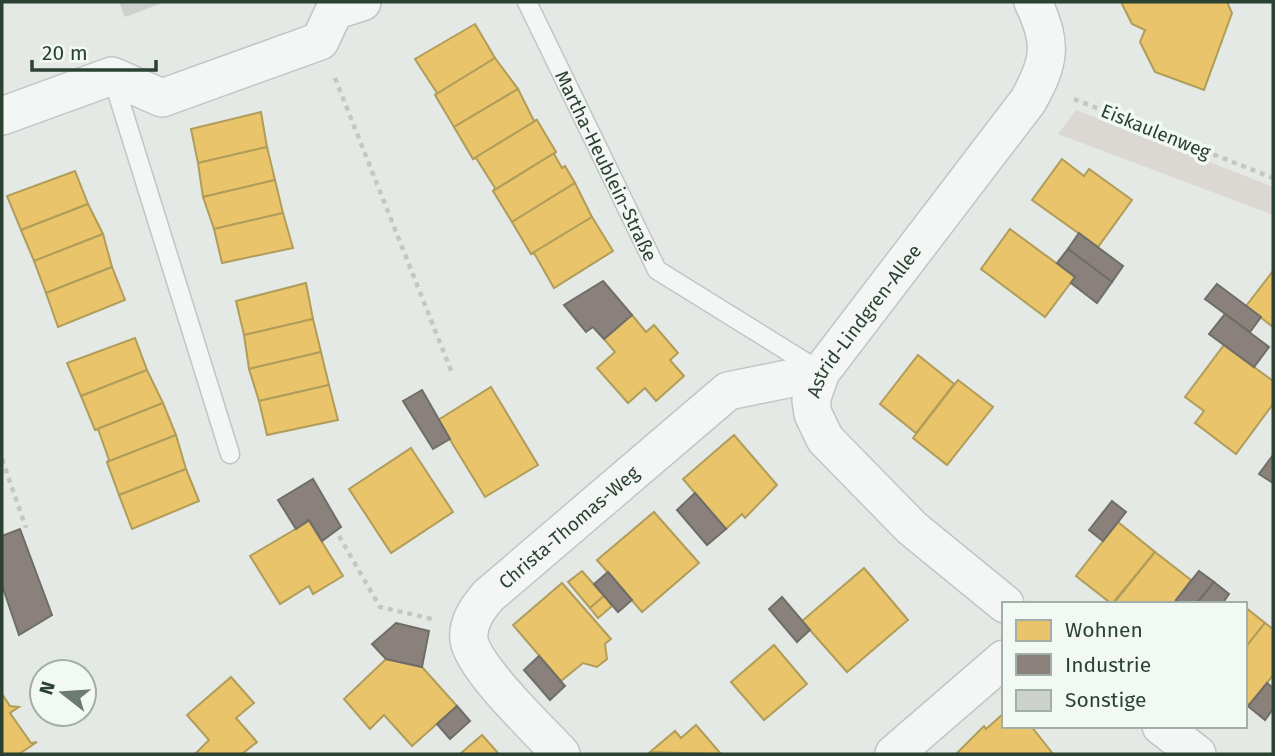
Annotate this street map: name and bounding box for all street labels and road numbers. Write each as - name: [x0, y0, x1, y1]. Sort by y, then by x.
- street label: Martha-Heublein-Straße: [550, 67, 662, 265]
- street label: Eiskaulenweg: [1098, 99, 1214, 164]
- street label: Astrid-Lindgren-Allee: [802, 240, 926, 401]
- street label: Christa-Thomas-Weg: [494, 461, 644, 594]

